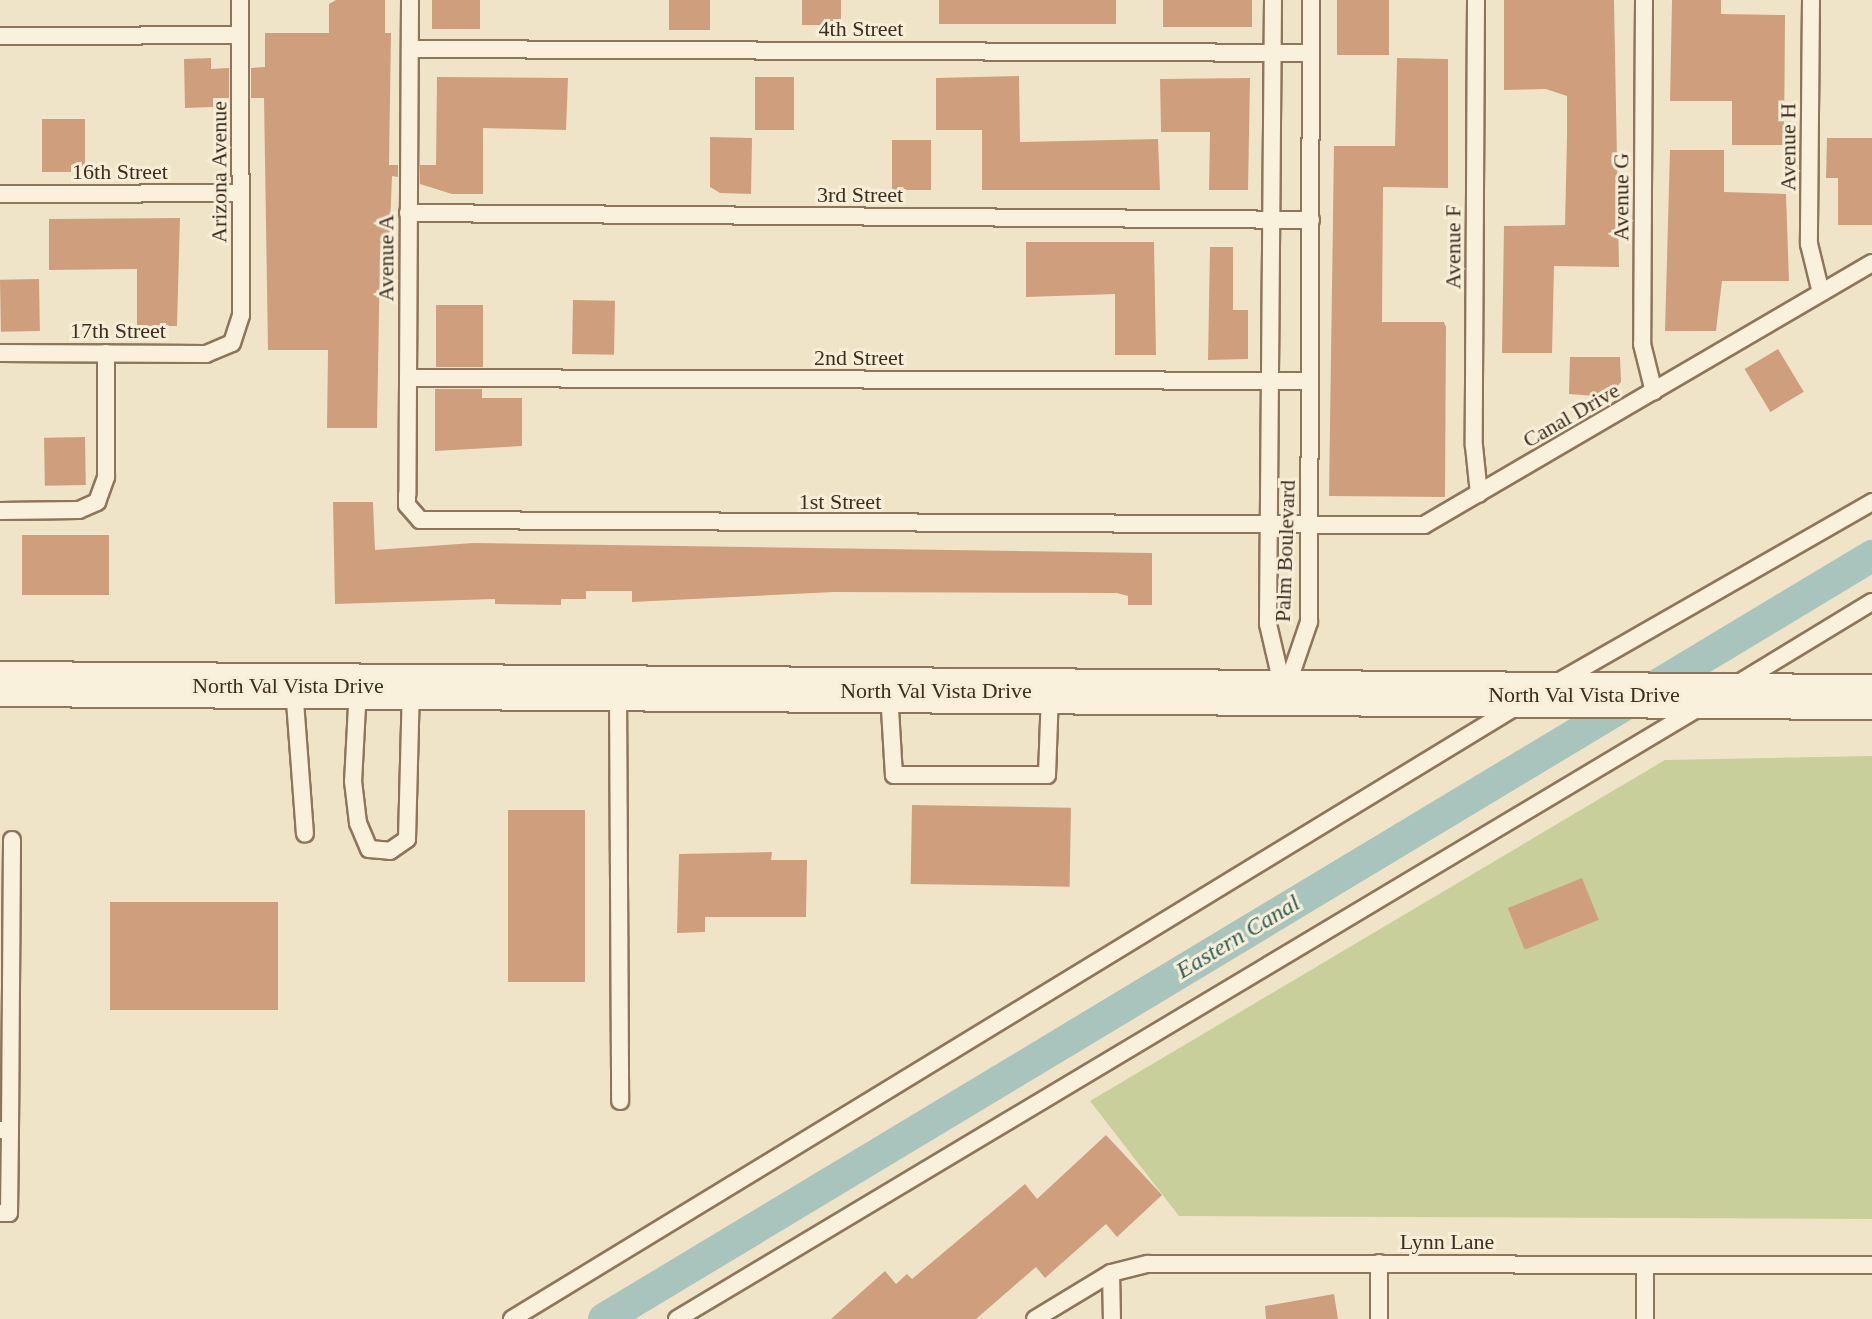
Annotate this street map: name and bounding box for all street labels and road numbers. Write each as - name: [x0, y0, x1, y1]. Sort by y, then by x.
- street label: 4th Street: [819, 16, 903, 42]
- street label: Arizona Avenue: [206, 100, 232, 244]
- street label: Avenue H: [1775, 103, 1801, 191]
- street label: Avenue G: [1608, 153, 1634, 241]
- street label: 16th Street: [72, 159, 168, 185]
- street label: 3rd Street: [817, 182, 903, 208]
- street label: Avenue F: [1440, 205, 1466, 289]
- street label: Avenue A: [373, 214, 399, 302]
- street label: 17th Street: [70, 318, 166, 344]
- street label: 2nd Street: [814, 345, 904, 371]
- street label: Canal Drive: [1518, 377, 1624, 453]
- street label: Palm Boulevard: [1269, 479, 1301, 623]
- street label: 1st Street: [799, 489, 881, 515]
- street label: North Val Vista Drive: [192, 673, 384, 699]
- street label: North Val Vista Drive: [840, 678, 1032, 704]
- street label: North Val Vista Drive: [1488, 682, 1680, 708]
- street label: Lynn Lane: [1400, 1229, 1494, 1255]

